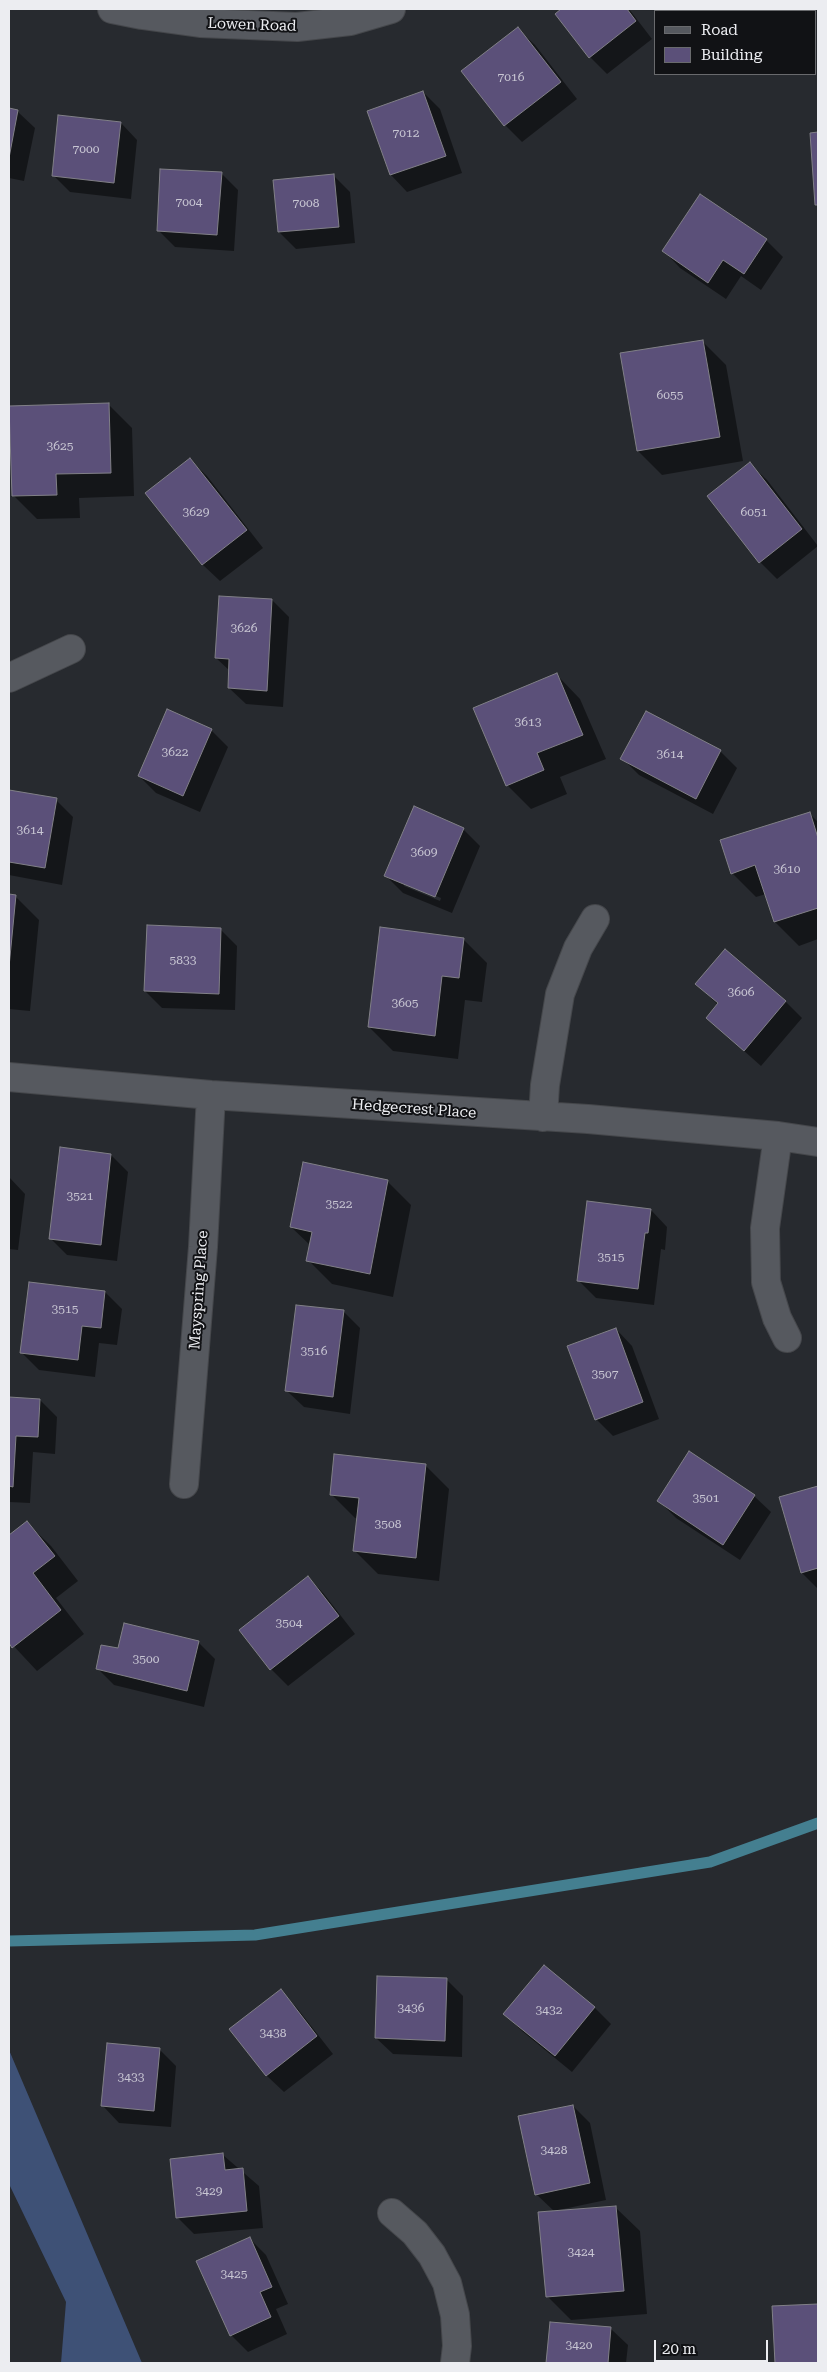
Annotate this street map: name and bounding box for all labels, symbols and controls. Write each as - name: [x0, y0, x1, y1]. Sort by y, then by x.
- legend: [654, 10, 817, 75]
- street label: Lowen Road: [207, 14, 297, 36]
- text: Road: [701, 21, 738, 39]
- text: Building: [701, 46, 762, 64]
- house number: 7016: [498, 70, 524, 84]
- house number: 7012: [393, 126, 419, 140]
- house number: 7000: [73, 142, 99, 156]
- house number: 7004: [176, 195, 202, 209]
- house number: 7008: [293, 196, 319, 210]
- house number: 6055: [657, 388, 683, 402]
- house number: 3625: [47, 439, 73, 453]
- house number: 3629: [183, 505, 209, 519]
- house number: 6051: [741, 505, 767, 519]
- house number: 3626: [231, 621, 257, 635]
- house number: 3613: [515, 715, 541, 729]
- house number: 3622: [162, 745, 188, 759]
- house number: 3614: [657, 747, 683, 761]
- house number: 3614: [17, 823, 43, 837]
- house number: 3609: [411, 845, 437, 859]
- house number: 3610: [774, 862, 800, 876]
- house number: 5833: [170, 953, 196, 967]
- house number: 3606: [728, 985, 754, 999]
- house number: 3605: [392, 996, 418, 1010]
- street label: Hedgecrest Place: [351, 1096, 477, 1122]
- house number: 3521: [67, 1189, 93, 1203]
- house number: 3522: [326, 1197, 352, 1211]
- street label: Mayspring Place: [186, 1230, 212, 1350]
- house number: 3515: [598, 1250, 624, 1264]
- house number: 3515: [52, 1302, 78, 1316]
- house number: 3516: [301, 1344, 327, 1358]
- house number: 3507: [592, 1367, 618, 1381]
- house number: 3501: [693, 1491, 719, 1505]
- house number: 3508: [375, 1517, 401, 1531]
- house number: 3504: [276, 1616, 302, 1630]
- house number: 3500: [133, 1652, 159, 1666]
- house number: 3436: [398, 2001, 424, 2015]
- house number: 3432: [536, 2003, 562, 2017]
- house number: 3438: [260, 2026, 286, 2040]
- house number: 3433: [118, 2070, 144, 2084]
- house number: 3428: [541, 2143, 567, 2157]
- house number: 3429: [196, 2184, 222, 2198]
- house number: 3424: [568, 2245, 594, 2259]
- house number: 3425: [221, 2267, 247, 2281]
- scale bar: [657, 2330, 771, 2362]
- house number: 3420: [566, 2338, 592, 2352]
- text: 20 m: [662, 2340, 696, 2358]

